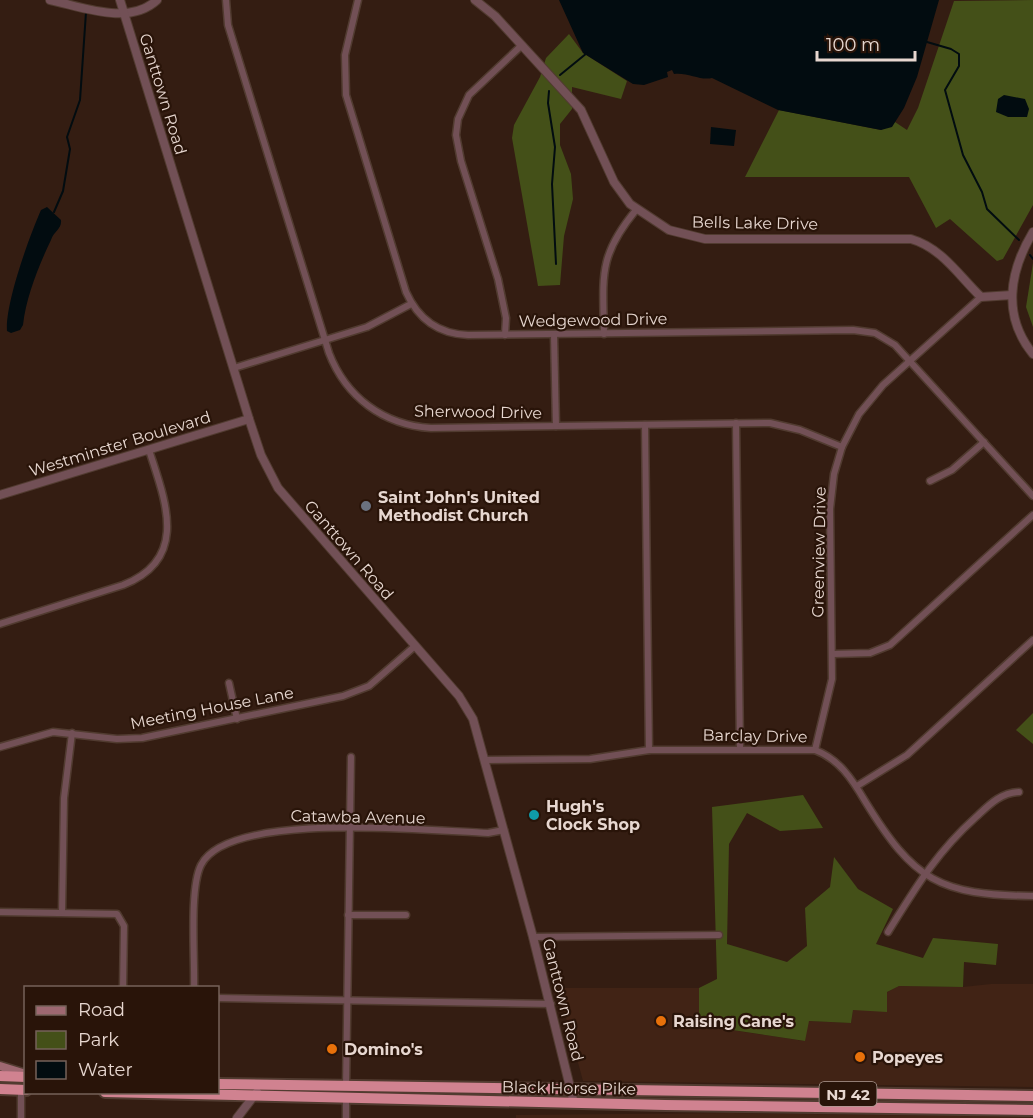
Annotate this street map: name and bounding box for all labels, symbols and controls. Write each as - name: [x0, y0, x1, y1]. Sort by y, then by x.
- scale bar: [817, 24, 914, 62]
- street label: Ganttown Road: [136, 31, 190, 157]
- text: 100 m: [826, 34, 880, 56]
- street label: Bells Lake Drive: [692, 212, 818, 234]
- street label: Wedgewood Drive: [518, 309, 668, 331]
- street label: Sherwood Drive: [414, 401, 542, 423]
- street label: Westminster Boulevard: [27, 407, 213, 481]
- street label: Greenview Drive: [808, 486, 830, 618]
- place label: Saint John's United Methodist Church: [378, 488, 540, 525]
- street label: Ganttown Road: [301, 496, 397, 604]
- marker: Saint John's United Methodist Church: [359, 499, 373, 513]
- street label: Meeting House Lane: [129, 683, 295, 733]
- street label: Barclay Drive: [702, 726, 808, 746]
- place label: Hugh's Clock Shop: [546, 797, 640, 834]
- street label: Catawba Avenue: [290, 806, 426, 828]
- marker: Hugh's Clock Shop: [527, 808, 541, 822]
- street label: Ganttown Road: [539, 937, 587, 1063]
- legend: [24, 986, 219, 1094]
- text: Road: [78, 999, 125, 1021]
- place label: Raising Cane's: [673, 1012, 795, 1031]
- marker: Raising Cane's: [654, 1014, 668, 1028]
- text: Park: [78, 1029, 119, 1051]
- place label: Domino's: [344, 1040, 423, 1059]
- marker: Domino's: [325, 1042, 339, 1056]
- place label: Popeyes: [872, 1048, 944, 1067]
- marker: Popeyes: [853, 1050, 867, 1064]
- text: Water: [78, 1059, 133, 1081]
- street label: Black Horse Pike: [502, 1077, 636, 1099]
- road number: NJ 42: [820, 1082, 876, 1106]

